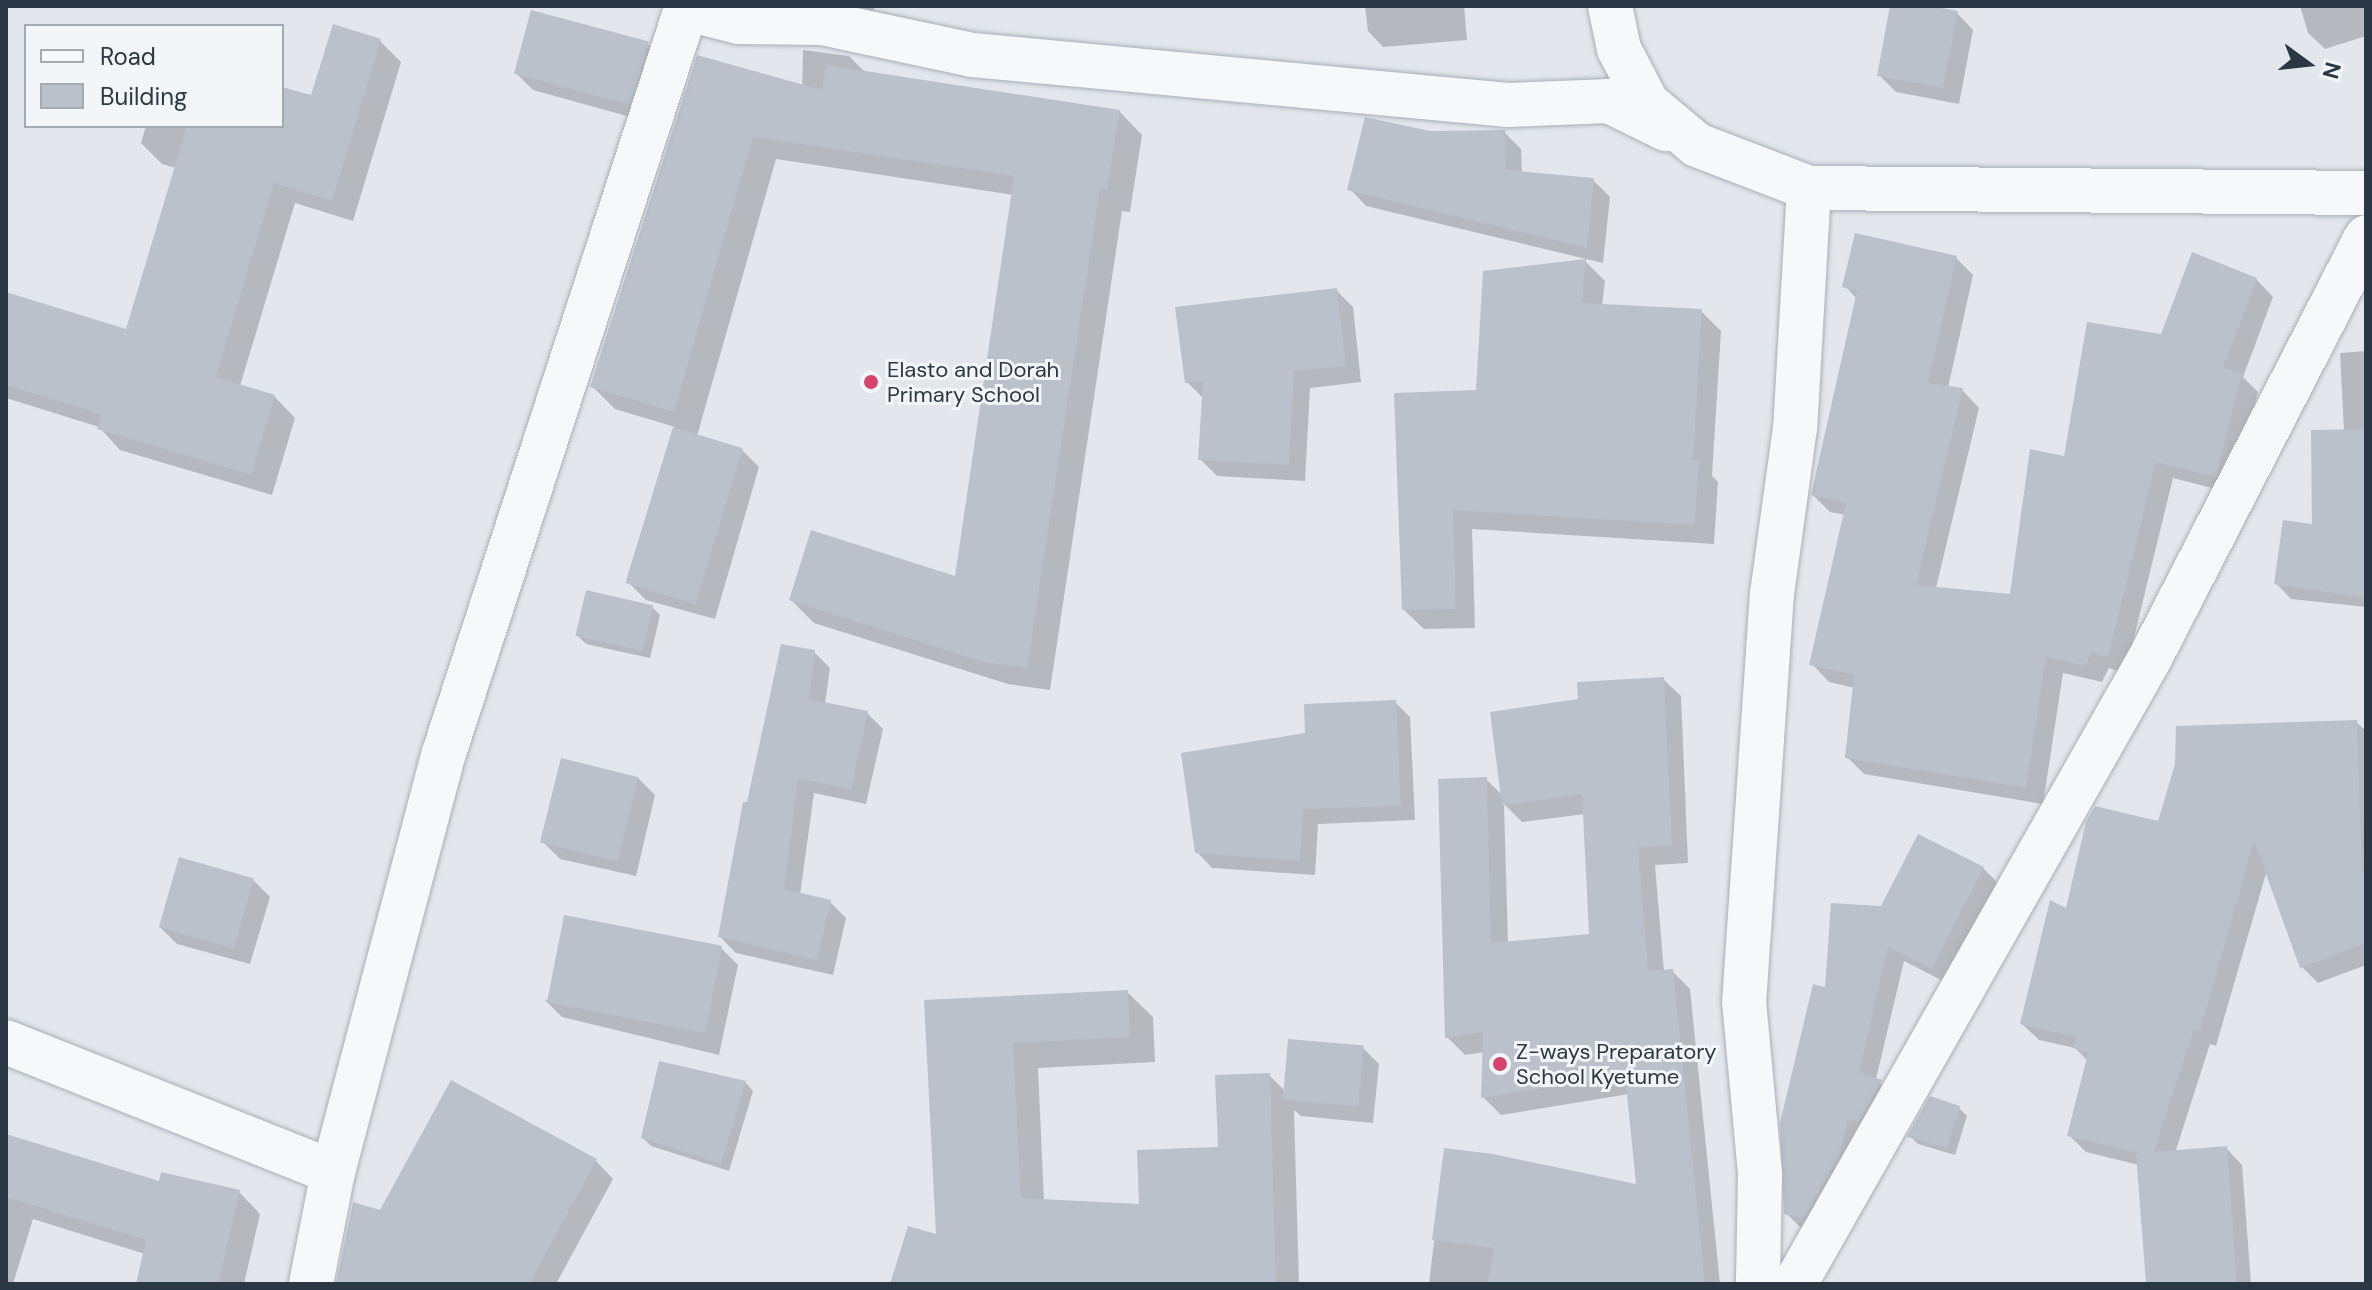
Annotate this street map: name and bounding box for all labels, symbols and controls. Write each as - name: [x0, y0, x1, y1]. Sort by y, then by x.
- legend: [24, 24, 284, 128]
- north arrow: [2268, 24, 2348, 104]
- text: Road: [100, 41, 156, 72]
- text: N: [2316, 59, 2348, 82]
- text: Building: [100, 81, 187, 112]
- place label: Elasto and Dorah Primary School: [887, 356, 1059, 408]
- marker: Elasto and Dorah Primary School: [862, 373, 880, 391]
- place label: Z-ways Preparatory School Kyetume: [1516, 1038, 1717, 1090]
- marker: Z-ways Preparatory School Kyetume: [1491, 1055, 1509, 1073]

